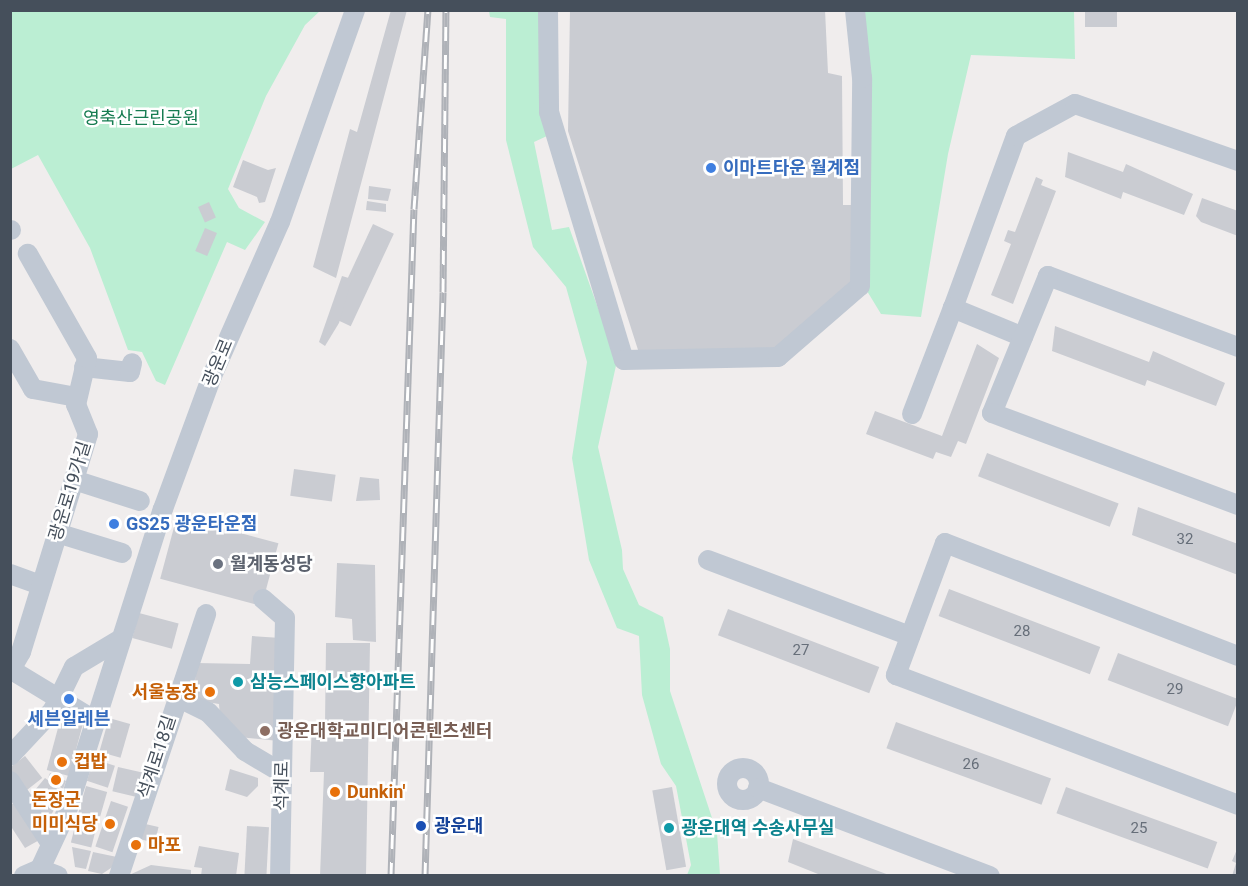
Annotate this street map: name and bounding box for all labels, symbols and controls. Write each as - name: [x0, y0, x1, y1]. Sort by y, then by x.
- park label: 영축산근린공원: [83, 107, 199, 129]
- place label: 이마트타운 월계점: [723, 157, 860, 179]
- marker: 이마트타운 월계점: [704, 161, 718, 175]
- street label: 광운로: [198, 336, 238, 390]
- street label: 광운로19가길: [45, 439, 95, 543]
- place label: GS25 광운타운점: [126, 513, 257, 535]
- marker: GS25 광운타운점: [107, 517, 121, 531]
- house number: 32: [1177, 531, 1193, 549]
- place label: 월계동성당: [230, 553, 313, 575]
- marker: 월계동성당: [211, 557, 225, 571]
- house number: 28: [1014, 623, 1030, 641]
- house number: 27: [793, 642, 809, 660]
- place label: 삼능스페이스향아파트: [250, 671, 416, 693]
- marker: 삼능스페이스향아파트: [231, 675, 245, 689]
- place label: 서울농장: [132, 681, 198, 703]
- house number: 29: [1167, 681, 1183, 699]
- marker: 서울농장: [203, 685, 217, 699]
- marker: 세븐일레븐: [62, 692, 76, 706]
- place label: 세븐일레븐: [28, 708, 110, 730]
- street label: 석계로18길: [133, 713, 181, 801]
- place label: 광운대학교미디어콘텐츠센터: [277, 720, 492, 742]
- marker: 광운대학교미디어콘텐츠센터: [258, 724, 272, 738]
- place label: 컵밥: [74, 751, 107, 773]
- marker: 컵밥: [55, 755, 69, 769]
- house number: 26: [963, 756, 979, 774]
- street label: 석계로: [271, 761, 293, 811]
- marker: 돈장군: [49, 773, 63, 787]
- place label: Dunkin': [347, 781, 405, 803]
- marker: Dunkin': [328, 785, 342, 799]
- place label: 돈장군: [31, 789, 81, 811]
- place label: 미미식당: [32, 813, 98, 835]
- place label: 광운대: [434, 815, 484, 837]
- marker: 미미식당: [103, 817, 117, 831]
- marker: 광운대: [412, 817, 430, 835]
- place label: 광운대역 수송사무실: [681, 817, 835, 839]
- house number: 25: [1131, 820, 1147, 838]
- marker: 광운대역 수송사무실: [662, 821, 676, 835]
- place label: 마포: [148, 834, 181, 856]
- marker: 마포: [129, 838, 143, 852]

